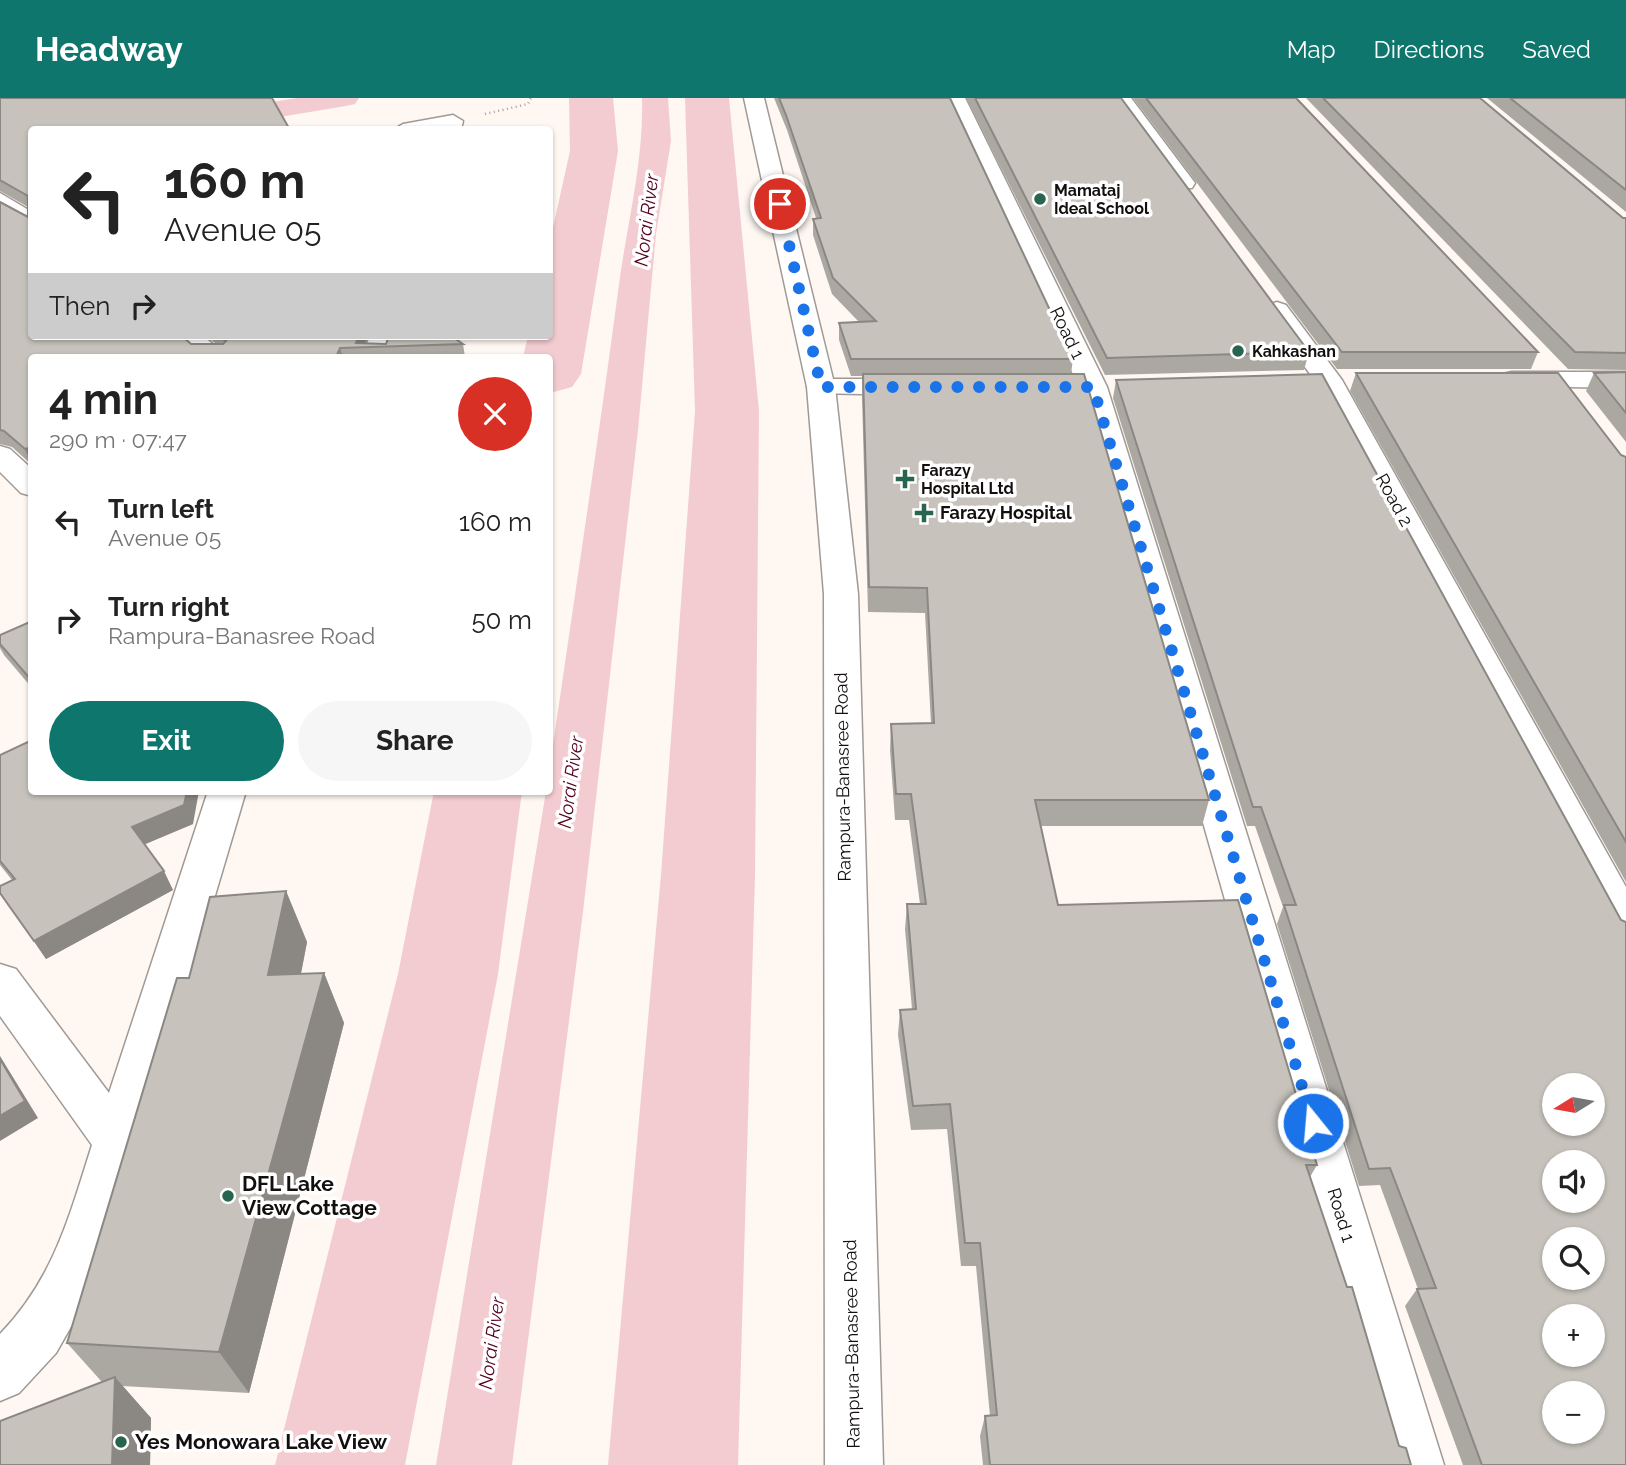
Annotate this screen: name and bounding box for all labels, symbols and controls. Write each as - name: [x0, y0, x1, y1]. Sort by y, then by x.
- text: Headway: [35, 30, 183, 69]
- text: Map: [1287, 35, 1336, 64]
- text: Directions: [1374, 35, 1484, 64]
- text: Saved: [1522, 35, 1591, 64]
- text: 160 m: [164, 152, 305, 209]
- icon: left: [49, 154, 140, 245]
- water label: Norai River: [629, 171, 663, 267]
- pin: [750, 174, 810, 234]
- place label: Mamataj Ideal School: [1054, 181, 1150, 218]
- icon: arrive: [761, 185, 799, 223]
- marker: Mamataj Ideal School: [1032, 191, 1048, 207]
- text: Avenue 05: [164, 211, 321, 248]
- icon: right: [124, 287, 162, 325]
- text: Then: [49, 291, 110, 321]
- street label: Road 1: [1046, 303, 1089, 363]
- place label: Kahkashan: [1252, 342, 1336, 361]
- marker: Kahkashan: [1230, 343, 1246, 359]
- text: 4 min: [49, 375, 158, 424]
- button: close: [458, 377, 532, 451]
- text: 290 m · 07:47: [49, 426, 187, 453]
- place label: Farazy Hospital Ltd: [921, 461, 1014, 498]
- marker: Farazy Hospital Ltd: [895, 469, 915, 489]
- street label: Road 2: [1371, 470, 1417, 530]
- text: Turn left: [108, 494, 214, 524]
- place label: Farazy Hospital: [940, 502, 1072, 523]
- icon: left: [49, 503, 87, 541]
- marker: Farazy Hospital: [914, 503, 934, 523]
- text: 160 m: [459, 507, 532, 537]
- text: Avenue 05: [108, 524, 221, 551]
- text: Turn right: [108, 592, 229, 622]
- icon: right: [49, 601, 87, 639]
- text: 50 m: [471, 605, 532, 635]
- text: Rampura-Banasree Road: [108, 622, 375, 649]
- street label: Rampura-Banasree Road: [830, 672, 855, 882]
- button: Exit: [49, 701, 284, 781]
- button: Share: [298, 701, 532, 781]
- water label: Norai River: [553, 733, 588, 830]
- north arrow: [1542, 1073, 1605, 1136]
- map controls: [1542, 1073, 1605, 1444]
- position arrow: [1276, 1086, 1350, 1160]
- button: sound: [1542, 1150, 1605, 1213]
- place label: DFL Lake View Cottage: [242, 1171, 377, 1220]
- street label: Road 1: [1323, 1185, 1360, 1245]
- marker: DFL Lake View Cottage: [220, 1188, 236, 1204]
- button: search: [1542, 1227, 1605, 1290]
- street label: Rampura-Banasree Road: [839, 1239, 864, 1449]
- water label: Norai River: [474, 1294, 509, 1391]
- button: +: [1542, 1304, 1605, 1367]
- button: −: [1542, 1381, 1605, 1444]
- place label: Yes Monowara Lake View: [135, 1429, 387, 1454]
- marker: Yes Monowara Lake View: [113, 1434, 129, 1450]

